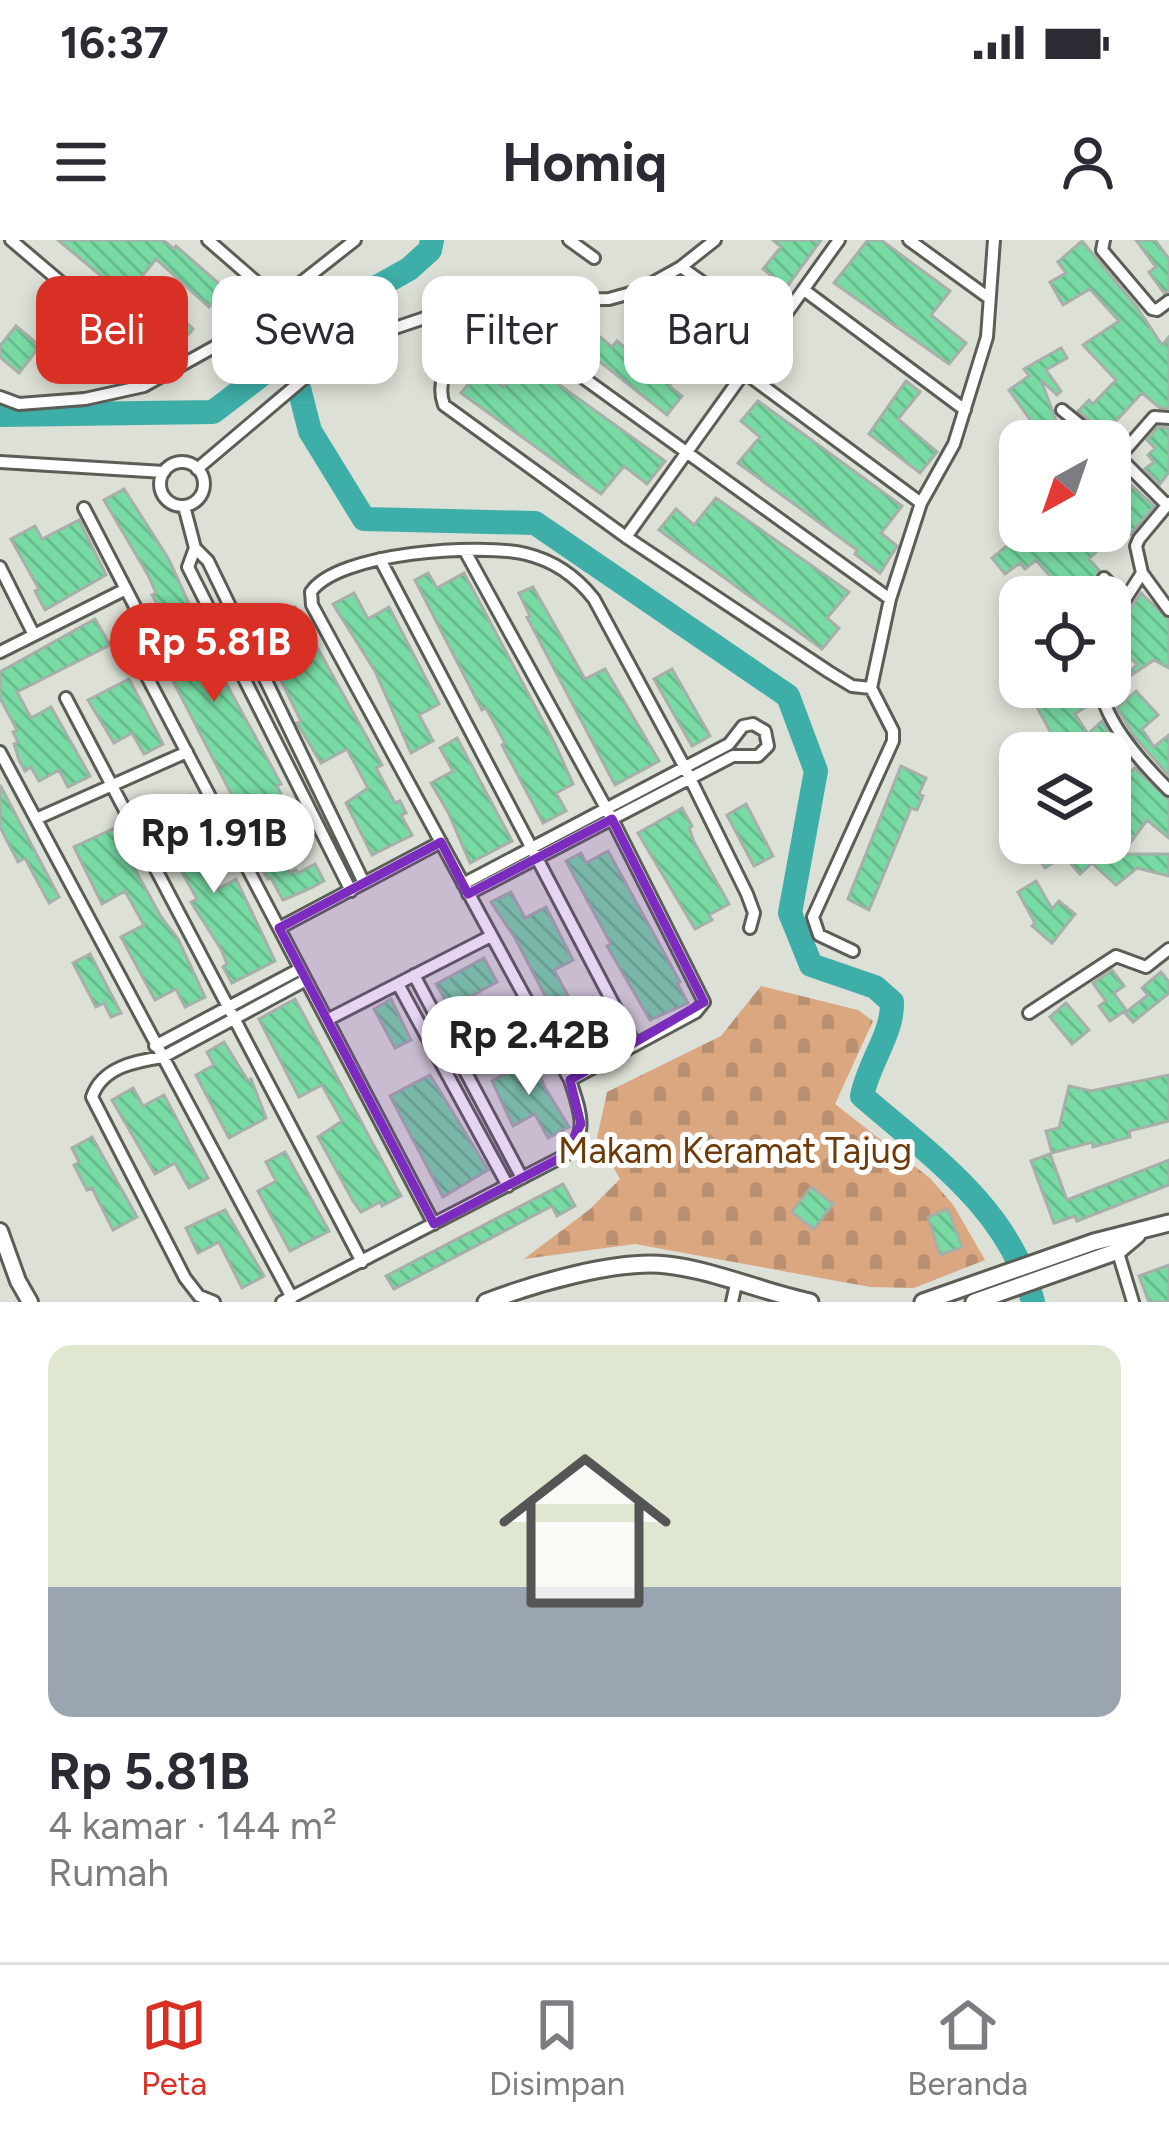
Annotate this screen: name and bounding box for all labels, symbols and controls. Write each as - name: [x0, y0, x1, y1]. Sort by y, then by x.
- text: 16:37: [60, 15, 169, 69]
- icon: menu: [48, 129, 114, 195]
- icon: person: [1055, 129, 1121, 195]
- text: Homiq: [502, 130, 667, 195]
- chip: Beli: [36, 276, 188, 384]
- chip: Sewa: [212, 276, 398, 384]
- chip: Filter: [422, 276, 600, 384]
- chip: Baru: [624, 276, 793, 384]
- north arrow: [999, 420, 1131, 552]
- map controls: [999, 420, 1131, 864]
- button: locate: [999, 576, 1131, 708]
- pin: Rp 5.81B: [90, 603, 338, 705]
- text: Rp 5.81B: [137, 618, 291, 665]
- button: layers: [999, 732, 1131, 864]
- pin: Rp 1.91B: [90, 794, 338, 896]
- text: Rp 1.91B: [141, 809, 287, 856]
- pin: Rp 2.42B: [405, 996, 653, 1098]
- text: Rp 2.42B: [448, 1011, 610, 1058]
- park label: Makam Keramat Tajug: [558, 1129, 912, 1172]
- icon: home: [477, 1423, 693, 1639]
- text: Rp 5.81B: [48, 1741, 250, 1802]
- text: 4 kamar · 144 m²: [48, 1802, 337, 1849]
- text: Rumah: [48, 1849, 169, 1896]
- tab: Peta: [141, 1992, 207, 2103]
- tab: Disimpan: [489, 1992, 625, 2103]
- tab: Beranda: [907, 1992, 1028, 2103]

